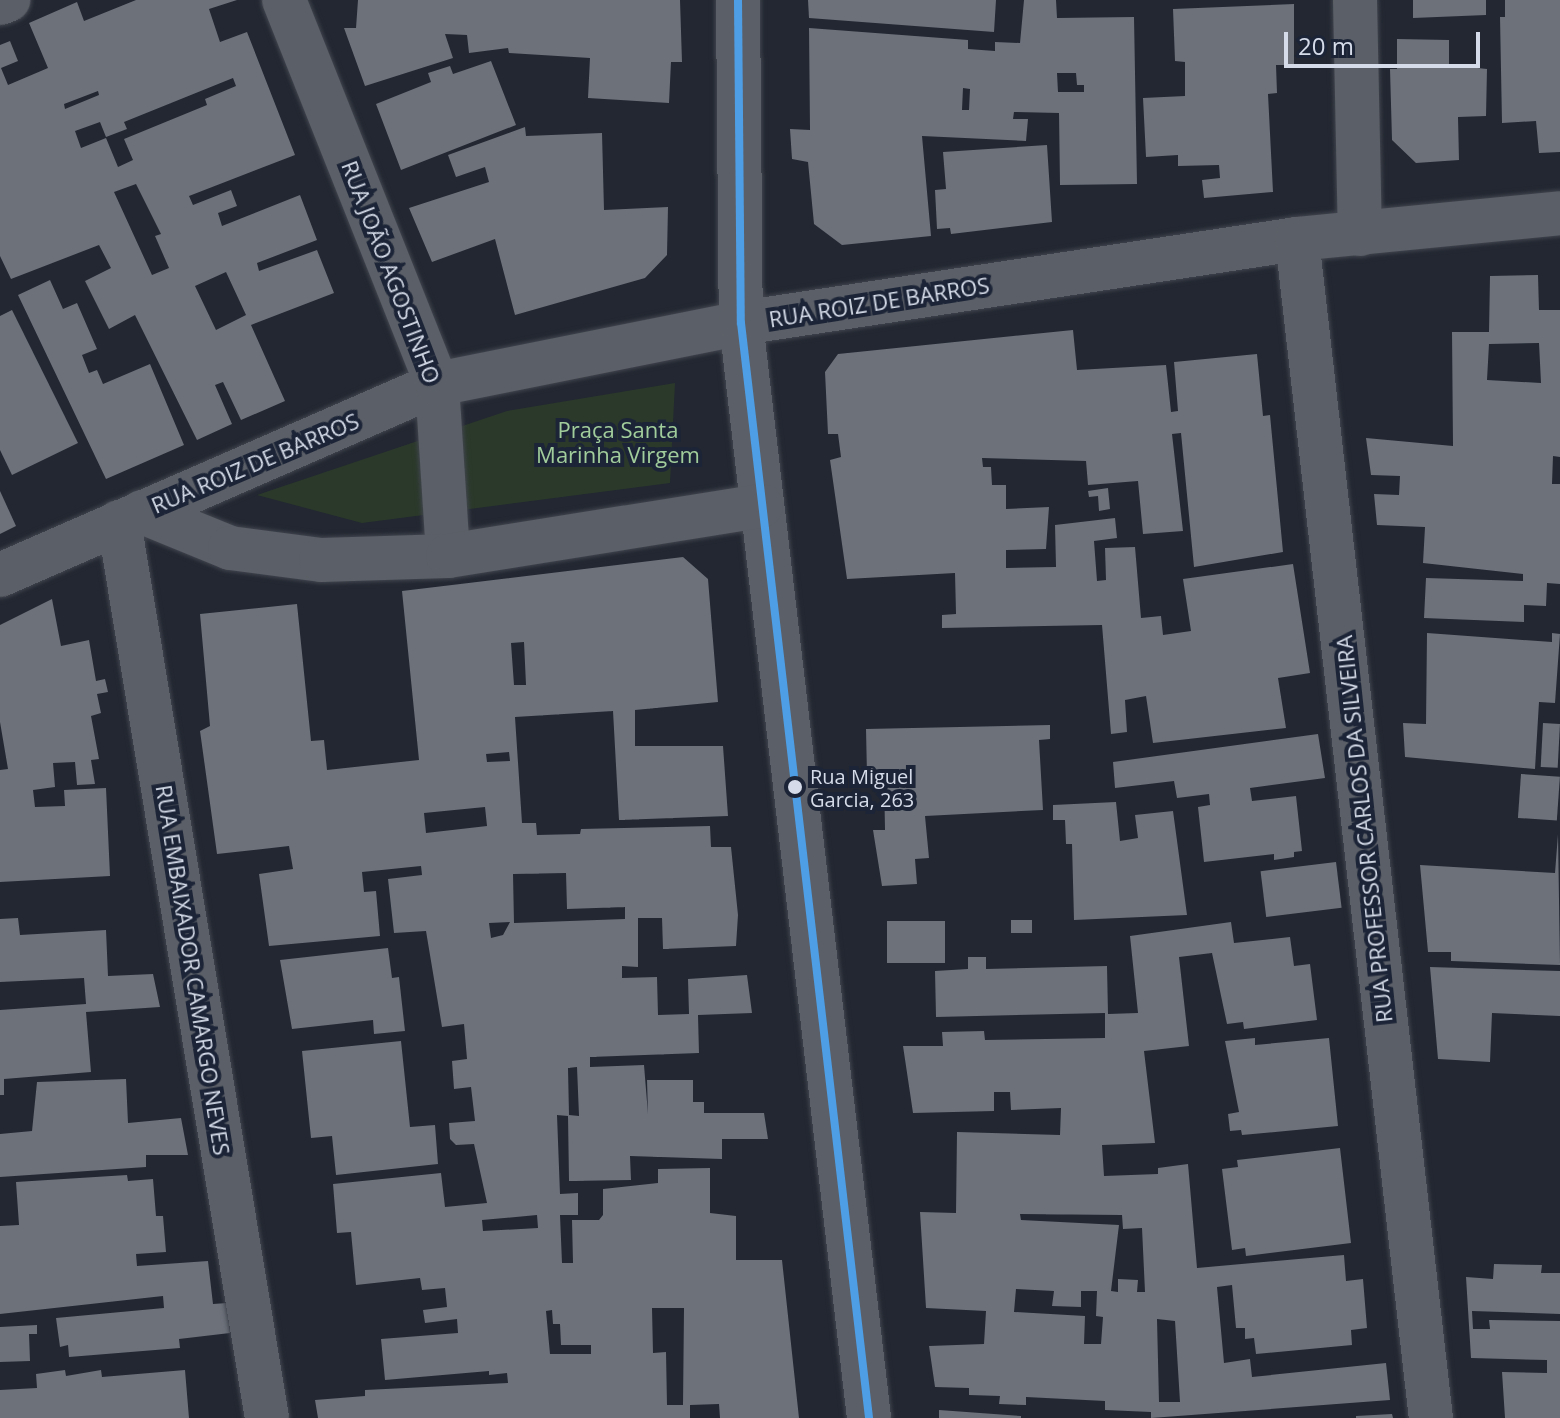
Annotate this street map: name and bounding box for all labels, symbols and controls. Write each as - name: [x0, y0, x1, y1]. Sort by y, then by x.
- scale bar: [1288, 16, 1484, 66]
- text: 20 m: [1298, 29, 1354, 62]
- street label: RUA JOÃO AGOSTINHO: [336, 157, 446, 387]
- street label: RUA ROIZ DE BARROS: [767, 272, 991, 332]
- street label: RUA ROIZ DE BARROS: [147, 407, 363, 519]
- park label: Praça Santa Marinha Virgem: [536, 416, 700, 468]
- street label: RUA PROFESSOR CARLOS DA SILVEIRA: [1331, 634, 1397, 1024]
- place label: Rua Miguel Garcia, 263: [810, 764, 914, 811]
- marker: Rua Miguel Garcia, 263: [787, 779, 803, 795]
- street label: RUA EMBAIXADOR CAMARGO NEVES: [151, 783, 235, 1157]

